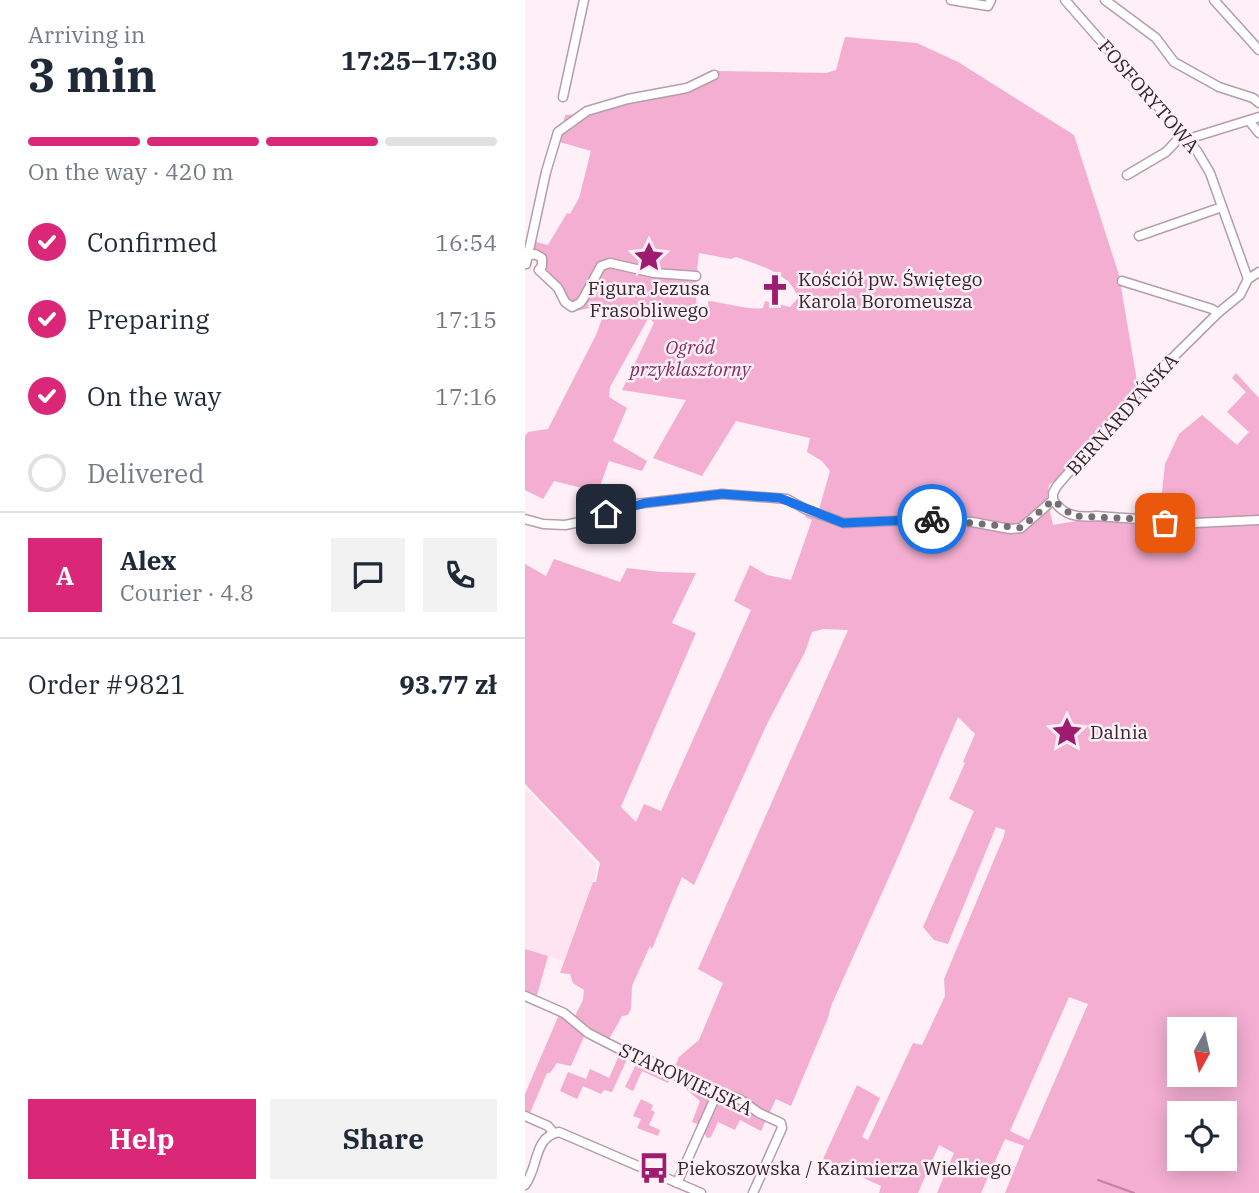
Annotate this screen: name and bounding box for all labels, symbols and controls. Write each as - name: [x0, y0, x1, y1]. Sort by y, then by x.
- text: Arriving in: [28, 19, 145, 49]
- street label: FOSFORYTOWA: [1093, 34, 1205, 158]
- text: 17:25–17:30: [341, 43, 497, 77]
- text: 3 min: [28, 45, 157, 105]
- text: On the way · 420 m: [28, 156, 234, 186]
- icon: check: [28, 223, 66, 261]
- text: Confirmed: [87, 225, 218, 259]
- text: 16:54: [435, 227, 497, 257]
- place icon: Figura Jezusa Frasobliwego: [632, 240, 666, 274]
- place label: Kościół pw. Świętego Karola Boromeusza: [798, 267, 982, 313]
- church icon: Kościół pw. Świętego Karola Boromeusza: [758, 273, 792, 307]
- place label: Figura Jezusa Frasobliwego: [588, 276, 710, 322]
- icon: check: [28, 300, 66, 338]
- text: Preparing: [87, 302, 209, 336]
- text: 17:15: [435, 304, 497, 334]
- park label: Ogród przyklasztorny: [628, 335, 752, 381]
- street label: BERNARDYŃSKA: [1061, 348, 1183, 480]
- icon: check: [28, 377, 66, 415]
- text: On the way: [87, 379, 221, 413]
- text: 17:16: [435, 381, 497, 411]
- text: Delivered: [87, 456, 204, 490]
- pin: [576, 484, 636, 544]
- courier: [897, 484, 967, 554]
- pin: [1135, 493, 1195, 553]
- icon: home: [587, 495, 625, 533]
- icon: bike: [913, 500, 951, 538]
- icon: bag: [1146, 504, 1184, 542]
- button: chat: [331, 538, 405, 612]
- button: phone: [423, 538, 497, 612]
- text: Alex: [120, 543, 176, 577]
- text: A: [56, 558, 74, 592]
- text: Courier · 4.8: [120, 577, 254, 607]
- text: Order #9821: [28, 667, 186, 701]
- text: 93.77 zł: [399, 667, 497, 701]
- place icon: Dalnia: [1050, 715, 1084, 749]
- place label: Dalnia: [1090, 720, 1148, 744]
- north arrow: [1167, 1017, 1237, 1087]
- map controls: [1167, 1017, 1237, 1171]
- street label: STAROWIEJSKA: [615, 1038, 757, 1120]
- button: Help: [28, 1099, 256, 1179]
- button: Share: [270, 1099, 497, 1179]
- button: locate: [1167, 1101, 1237, 1171]
- bus stop icon: Piekoszowska / Kazimierza Wielkiego: [637, 1151, 671, 1185]
- place label: Piekoszowska / Kazimierza Wielkiego: [677, 1156, 1011, 1180]

